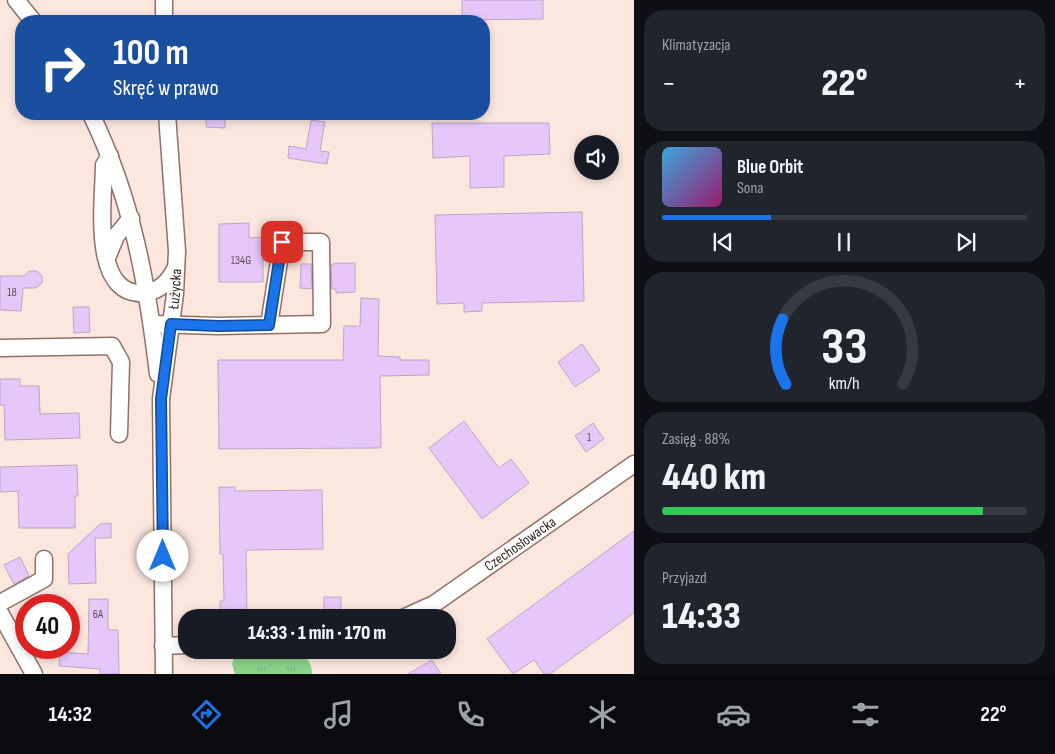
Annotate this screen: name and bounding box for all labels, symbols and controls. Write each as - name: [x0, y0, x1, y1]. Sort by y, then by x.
- text: 100 m: [113, 32, 189, 75]
- icon: right: [30, 35, 95, 100]
- text: Klimatyzacja: [662, 36, 731, 55]
- text: 22°: [821, 61, 868, 106]
- text: −: [662, 67, 676, 100]
- text: +: [1013, 67, 1027, 100]
- text: Skręć w prawo: [113, 75, 219, 102]
- map controls: [574, 135, 619, 180]
- button: sound: [574, 135, 619, 180]
- text: Blue Orbit: [737, 156, 803, 179]
- text: Sona: [737, 179, 764, 198]
- pin: [261, 221, 303, 263]
- icon: arrive: [268, 228, 296, 256]
- icon: previous: [709, 228, 737, 256]
- icon: pause: [830, 228, 858, 256]
- icon: next: [952, 228, 980, 256]
- house number: 134G: [231, 253, 251, 268]
- street label: Łużycka: [164, 268, 186, 311]
- house number: 18: [7, 285, 17, 300]
- text: 33: [821, 316, 868, 379]
- text: km/h: [829, 373, 860, 394]
- house number: 1: [587, 430, 592, 445]
- text: Zasięg · 88%: [662, 430, 730, 449]
- text: 440 km: [662, 455, 766, 500]
- street label: Czechosłowacka: [481, 512, 560, 576]
- position arrow: [136, 529, 188, 581]
- text: Przyjazd: [662, 569, 707, 588]
- speed limit sign: 40: [15, 594, 80, 659]
- text: 14:33: [662, 594, 741, 639]
- house number: 6A: [93, 607, 104, 622]
- text: 14:33 · 1 min · 170 m: [248, 622, 386, 645]
- icon: directions: [189, 697, 224, 732]
- icon: music: [321, 697, 356, 732]
- icon: phone: [453, 697, 488, 732]
- icon: climate: [585, 697, 620, 732]
- icon: car: [716, 697, 751, 732]
- icon: filters: [848, 697, 883, 732]
- text: 14:32: [48, 701, 92, 728]
- text: 22°: [980, 701, 1006, 728]

